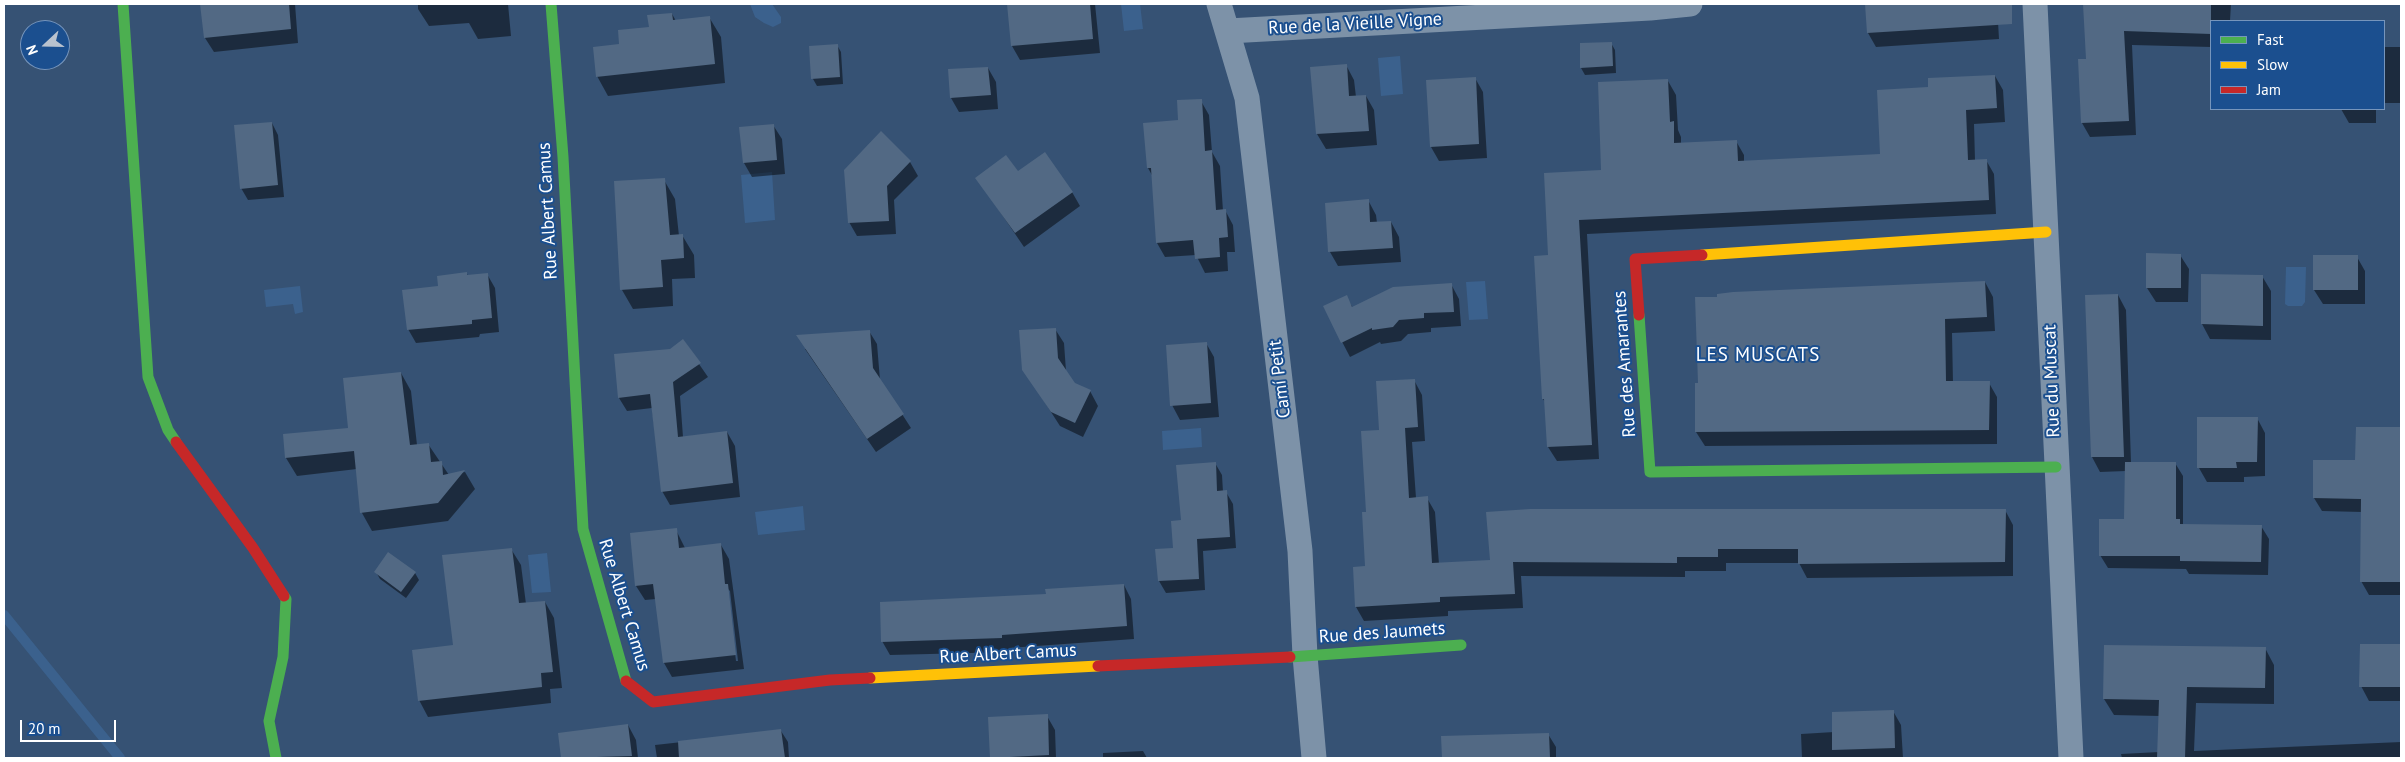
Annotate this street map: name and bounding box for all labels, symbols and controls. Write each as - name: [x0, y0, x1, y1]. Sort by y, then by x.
- street label: Rue de la Vieille Vigne: [1268, 9, 1442, 39]
- north arrow: [20, 20, 70, 70]
- legend: [2210, 20, 2385, 110]
- text: Fast: [2257, 30, 2284, 49]
- text: N: [22, 43, 42, 58]
- text: Slow: [2257, 55, 2288, 74]
- text: Jam: [2257, 80, 2281, 99]
- street label: Rue Albert Camus: [534, 142, 562, 280]
- street label: Rue des Amarantes: [1609, 290, 1641, 438]
- street label: Rue du Muscat: [2039, 324, 2065, 438]
- street label: Camí Petit: [1264, 339, 1296, 419]
- district label: LES MUSCATS: [1694, 345, 1822, 367]
- street label: Rue Albert Camus: [594, 536, 654, 674]
- street label: Rue des Jaumets: [1318, 618, 1446, 648]
- street label: Rue Albert Camus: [939, 640, 1077, 668]
- scale bar: [22, 710, 119, 742]
- text: 20 m: [28, 719, 61, 738]

